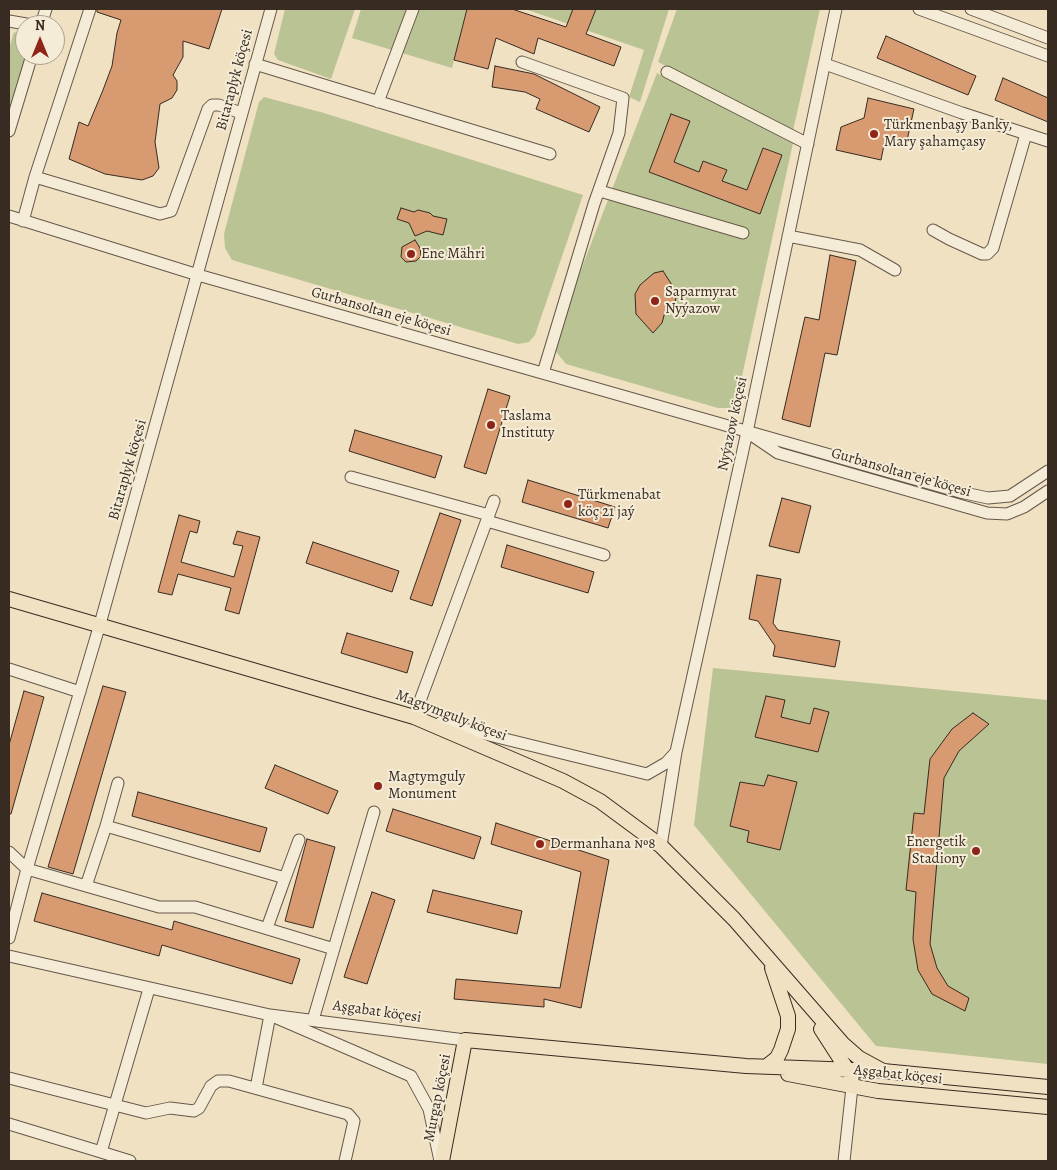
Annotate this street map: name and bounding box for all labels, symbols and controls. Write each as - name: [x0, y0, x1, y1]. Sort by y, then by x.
- north arrow: [15, 15, 65, 65]
- text: N: [35, 16, 45, 35]
- street label: Bitaraplyk köçesi: [213, 27, 257, 133]
- place label: Türkmenbaşy Banky, Mary şahamçasy: [884, 116, 1012, 151]
- marker: Türkmenbaşy Banky, Mary şahamçasy: [868, 128, 880, 140]
- place label: Ene Mähri: [421, 245, 485, 263]
- marker: Ene Mähri: [405, 248, 417, 260]
- street label: Gurbansoltan eje köçesi: [309, 283, 453, 341]
- place label: Saparmyrat Nyýazow: [665, 283, 737, 318]
- marker: Saparmyrat Nyýazow: [649, 295, 661, 307]
- street label: Nyýazow köçesi: [714, 375, 752, 473]
- place label: Taslama Instituty: [501, 407, 554, 442]
- street label: Bitaraplyk köçesi: [105, 418, 151, 522]
- marker: Taslama Instituty: [485, 419, 497, 431]
- street label: Gurbansoltan eje köçesi: [829, 444, 973, 502]
- place label: Türkmenabat köç 21 jaý: [578, 486, 661, 521]
- marker: Türkmenabat köç 21 jaý: [562, 498, 574, 510]
- street label: Magtymguly köçesi: [393, 686, 509, 746]
- place label: Magtymguly Monument: [388, 768, 465, 803]
- marker: Magtymguly Monument: [372, 780, 384, 792]
- place label: Energetik Stadiony: [906, 833, 966, 868]
- place label: Dermanhana №8: [550, 835, 655, 853]
- marker: Dermanhana №8: [534, 838, 546, 850]
- marker: Energetik Stadiony: [970, 845, 982, 857]
- street label: Aşgabat köçesi: [331, 997, 423, 1027]
- street label: Murgap köçesi: [421, 1052, 455, 1144]
- street label: Aşgabat köçesi: [853, 1061, 943, 1089]

